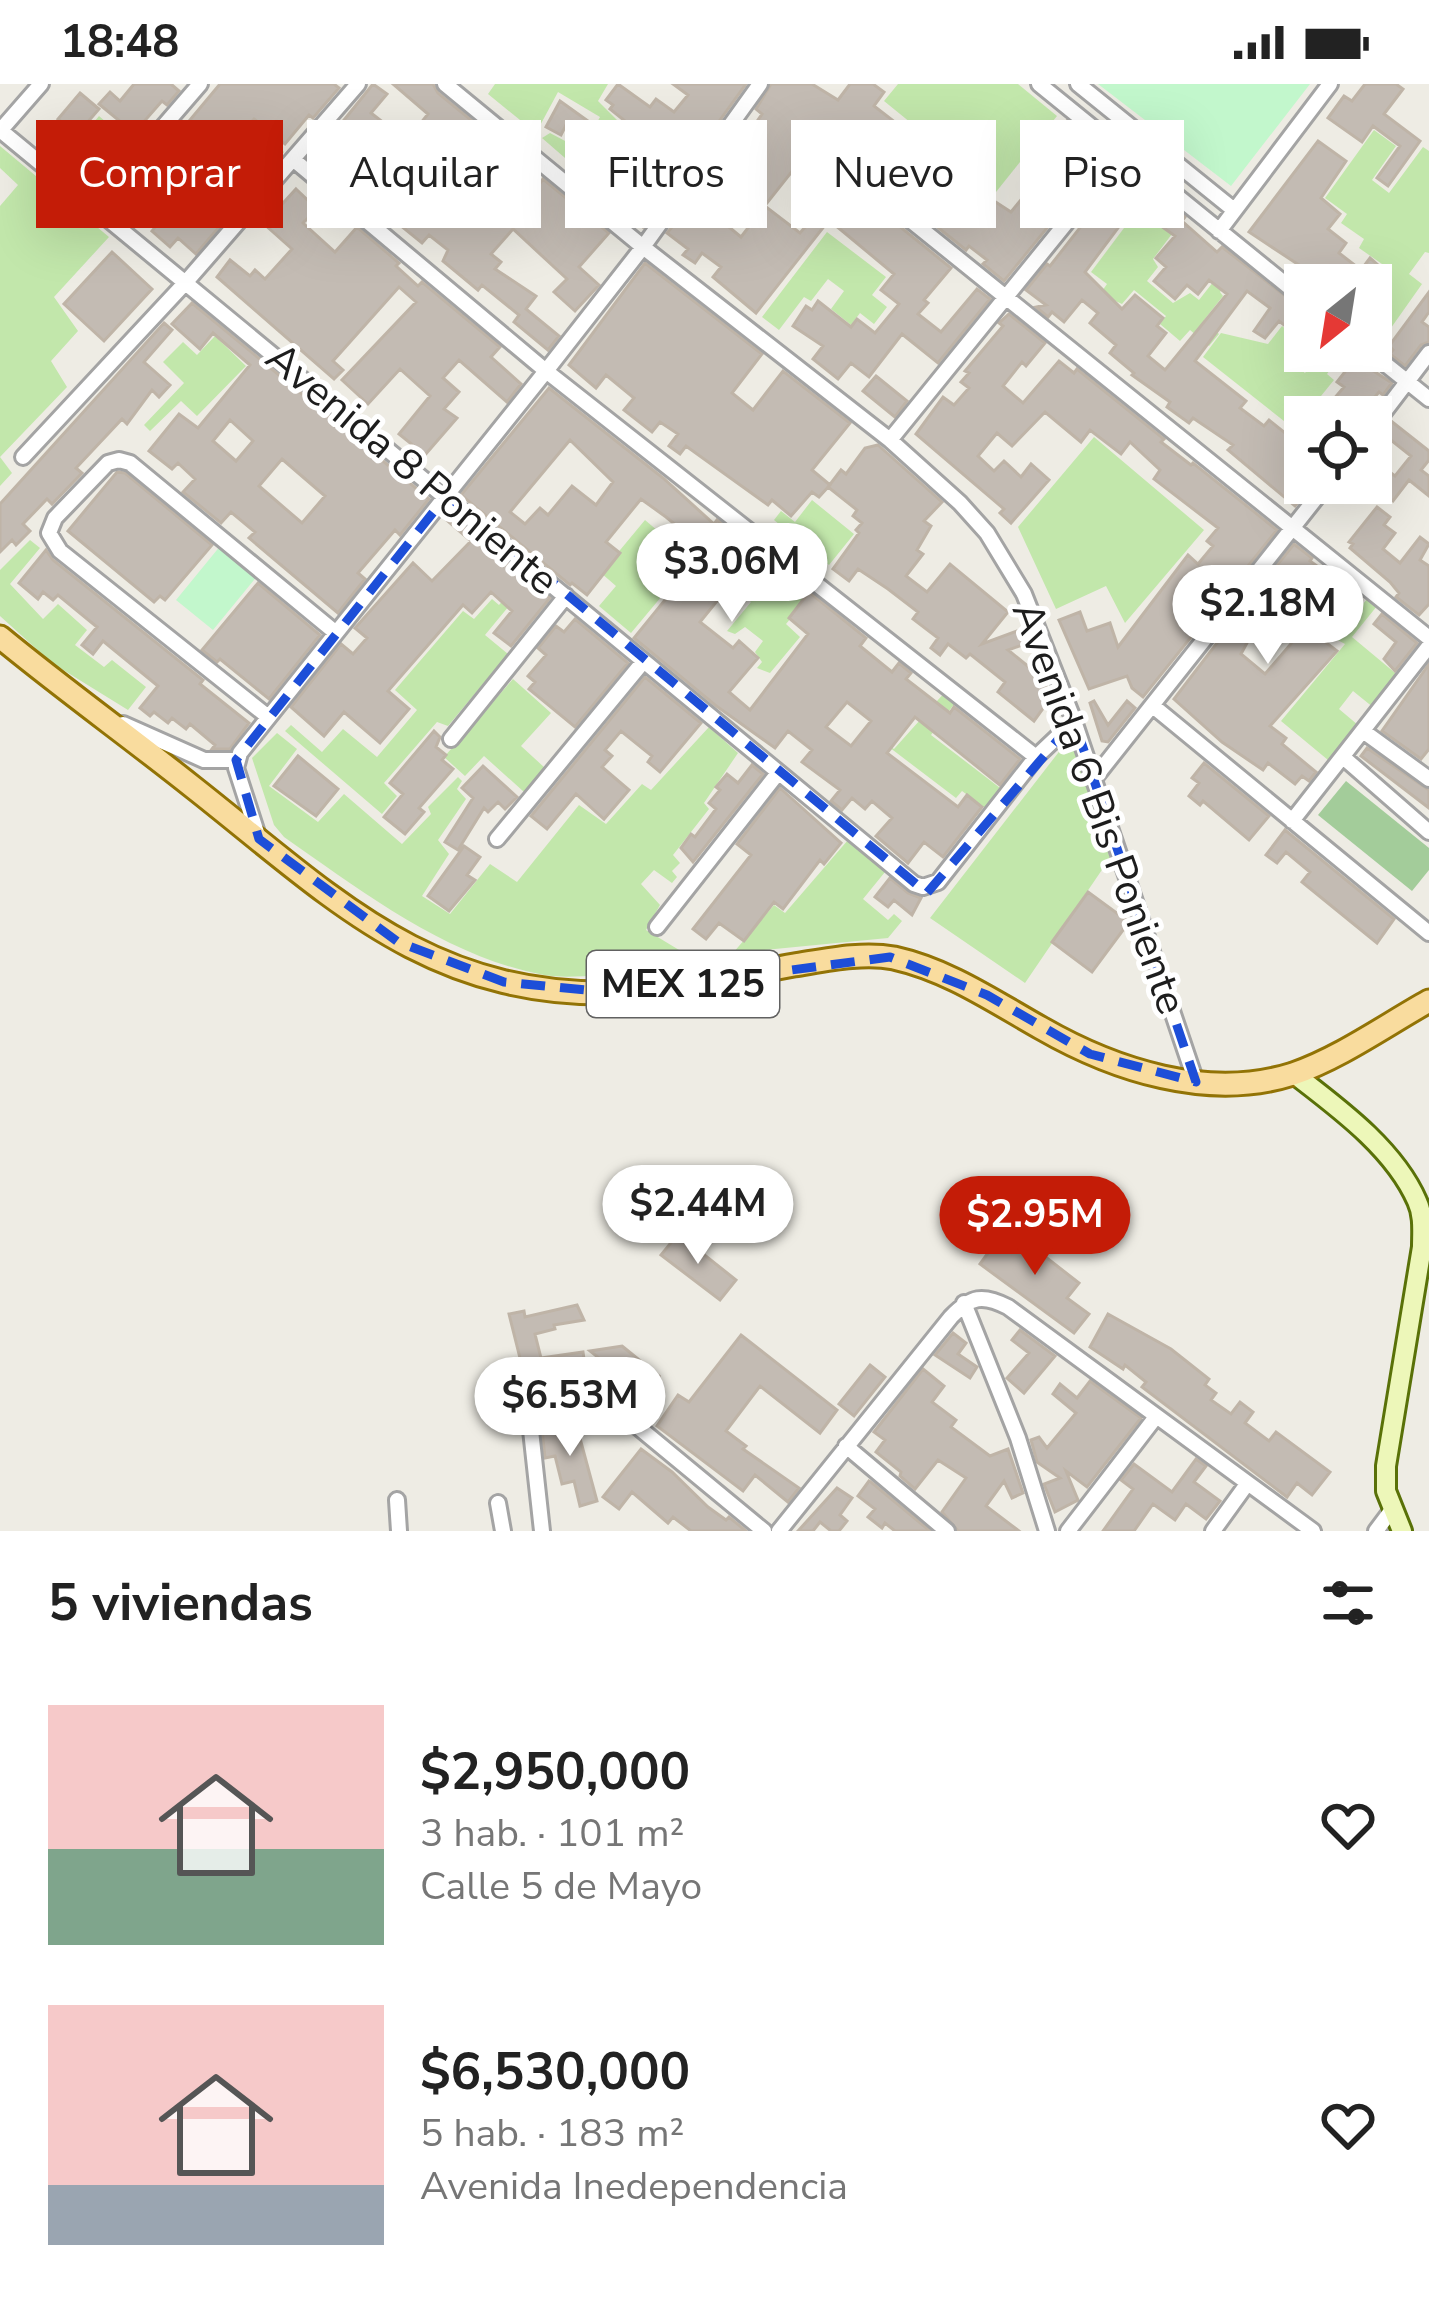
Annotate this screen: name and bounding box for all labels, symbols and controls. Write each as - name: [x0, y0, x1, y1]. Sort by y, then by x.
- text: 18:48: [60, 12, 179, 73]
- chip: Comprar: [36, 120, 283, 228]
- chip: Alquilar: [307, 120, 541, 228]
- chip: Filtros: [565, 120, 767, 228]
- chip: Nuevo: [791, 120, 996, 228]
- chip: Piso: [1020, 120, 1184, 228]
- north arrow: [1284, 264, 1392, 372]
- map controls: [1284, 264, 1392, 504]
- street label: Avenida 8 Poniente: [254, 330, 570, 608]
- button: locate: [1284, 396, 1392, 504]
- pin: $3.06M: [634, 523, 830, 625]
- text: $3.06M: [663, 535, 801, 588]
- pin: $2.18M: [1170, 565, 1366, 667]
- text: $2.18M: [1199, 577, 1337, 630]
- street label: Avenida 6 Bis Poniente: [998, 594, 1200, 1022]
- road number: MEX 125: [587, 951, 779, 1017]
- pin: $2.44M: [600, 1165, 796, 1267]
- pin: $2.95M: [937, 1176, 1133, 1278]
- text: $2.44M: [629, 1177, 767, 1230]
- text: $2.95M: [966, 1188, 1104, 1241]
- pin: $6.53M: [472, 1357, 668, 1459]
- text: $6.53M: [501, 1369, 639, 1422]
- text: 5 viviendas: [48, 1568, 313, 1638]
- icon: filters: [1315, 1570, 1381, 1636]
- text: $2,950,000: [420, 1737, 690, 1807]
- icon: home: [144, 1753, 288, 1897]
- icon: heart: [1315, 1792, 1381, 1858]
- text: 3 hab. · 101 m²: [420, 1807, 684, 1860]
- text: Calle 5 de Mayo: [420, 1860, 702, 1913]
- text: $6,530,000: [420, 2037, 690, 2107]
- icon: home: [144, 2053, 288, 2197]
- icon: heart: [1315, 2092, 1381, 2158]
- text: 5 hab. · 183 m²: [420, 2107, 684, 2160]
- text: Avenida Inedependencia: [420, 2160, 848, 2213]

